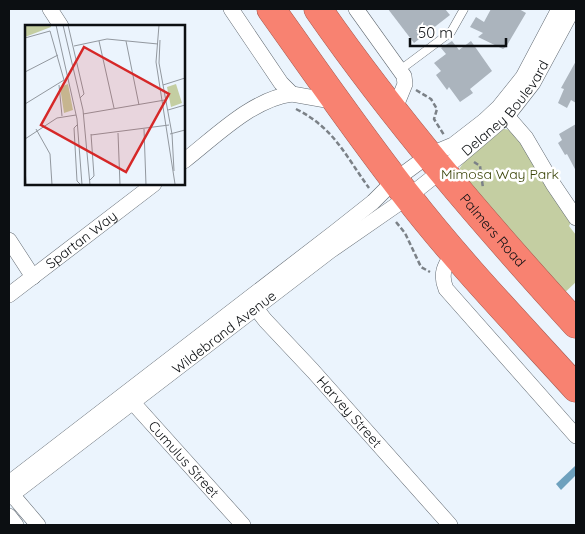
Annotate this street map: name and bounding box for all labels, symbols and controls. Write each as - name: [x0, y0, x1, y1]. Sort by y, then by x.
- scale bar: [410, 15, 506, 47]
- text: 50 m: [418, 23, 453, 42]
- inset map: [25, 25, 185, 185]
- street label: Delaney Boulevard: [458, 57, 553, 160]
- park label: Mimosa Way Park: [441, 165, 559, 183]
- street label: Palmers Road: [456, 190, 529, 271]
- street label: Spartan Way: [42, 207, 121, 273]
- street label: Wildebrand Avenue: [168, 286, 280, 378]
- street label: Harvey Street: [313, 372, 386, 452]
- street label: Cumulus Street: [144, 417, 223, 502]

